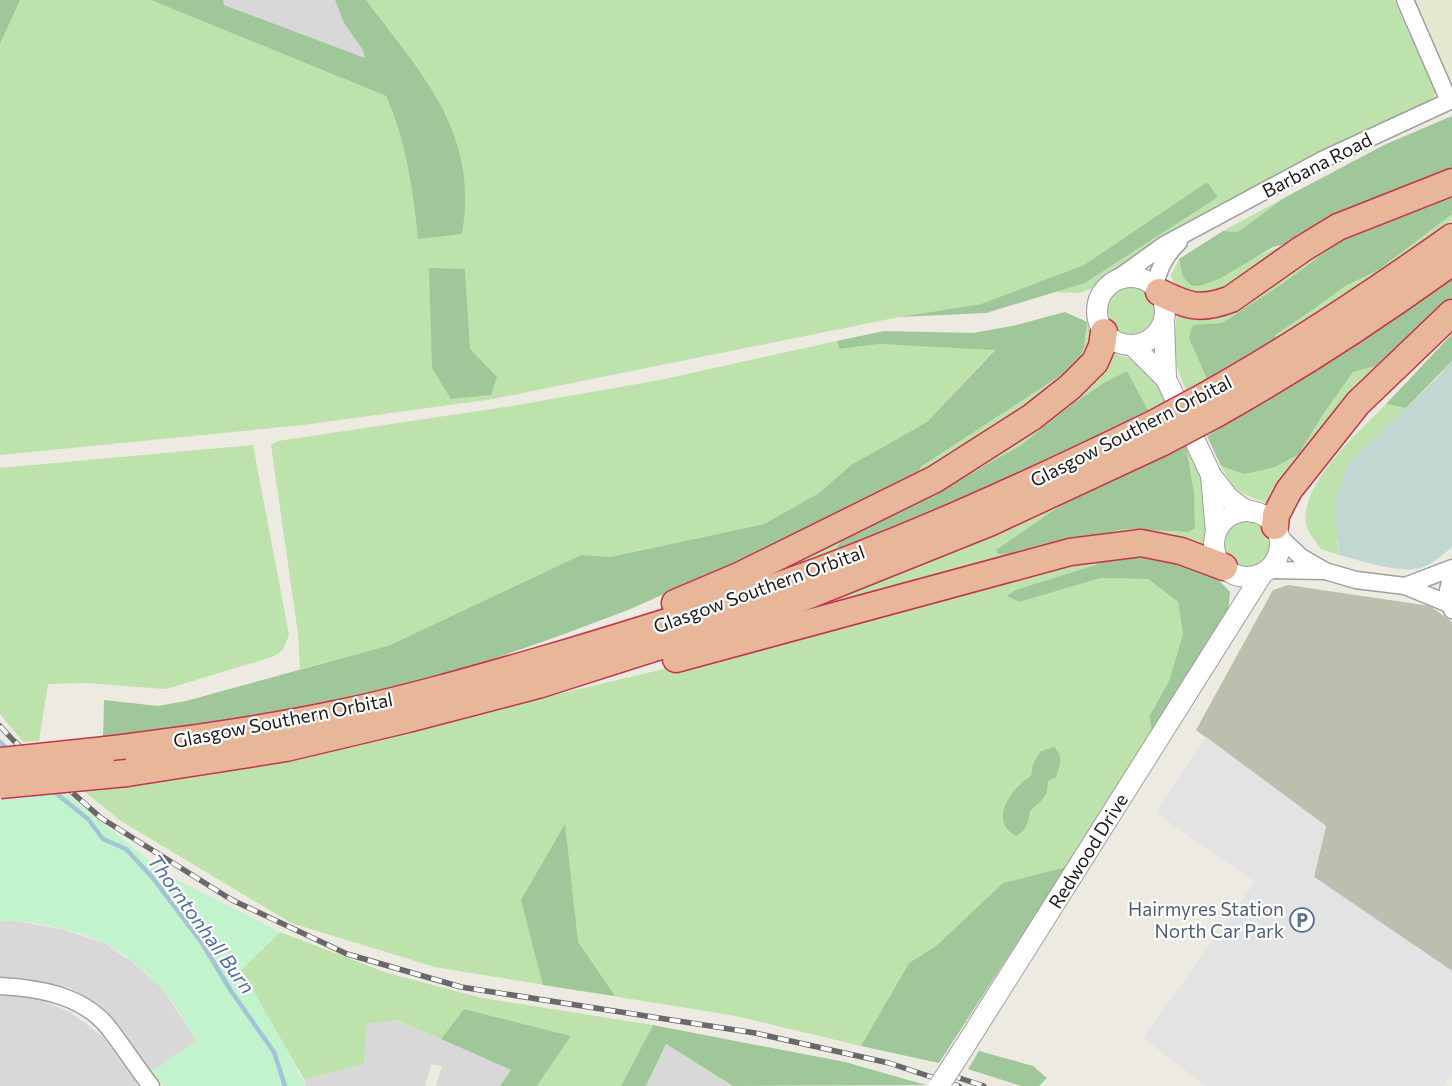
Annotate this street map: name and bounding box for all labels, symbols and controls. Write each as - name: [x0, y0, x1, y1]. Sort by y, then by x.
- street label: Barbana Road: [1258, 127, 1375, 202]
- street label: Glasgow Southern Orbital: [1026, 370, 1235, 491]
- street label: Glasgow Southern Orbital: [650, 540, 868, 637]
- street label: Glasgow Southern Orbital: [171, 687, 395, 752]
- street label: Redwood Drive: [1043, 789, 1132, 912]
- water label: Thorntonhall Burn: [143, 849, 260, 998]
- place label: Hairmyres Station North Car Park: [1128, 897, 1284, 942]
- parking icon: Hairmyres Station North Car Park: [1289, 907, 1315, 933]

